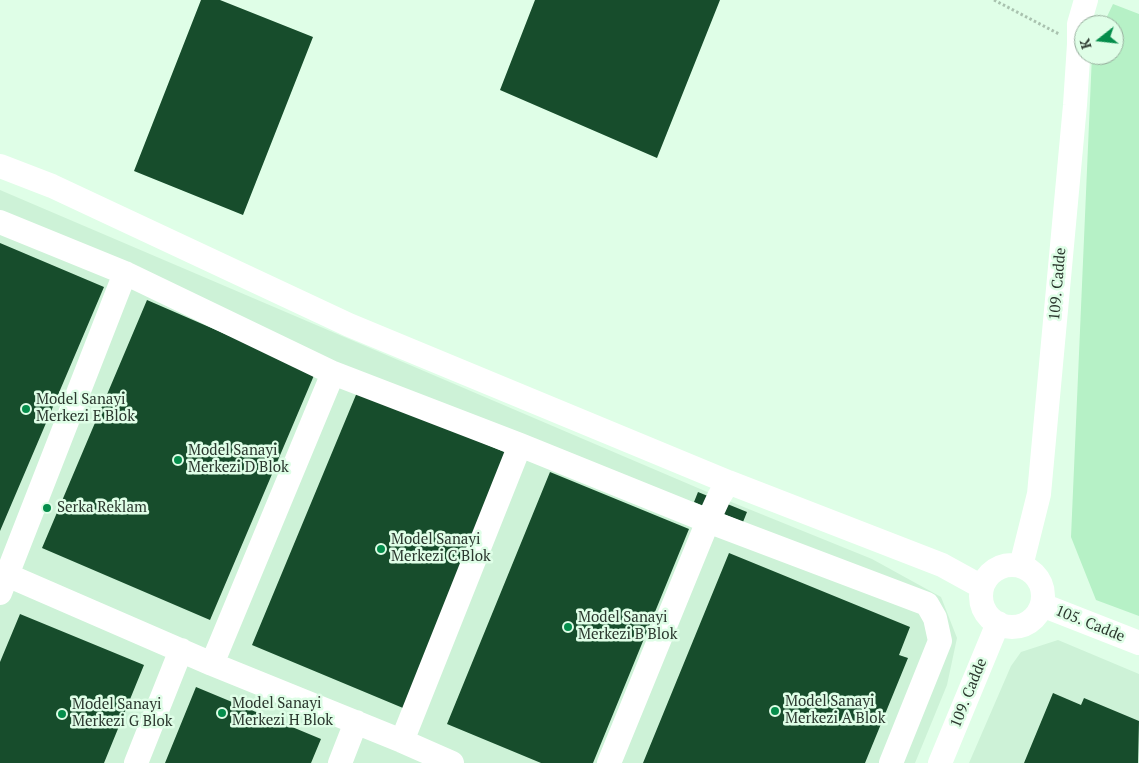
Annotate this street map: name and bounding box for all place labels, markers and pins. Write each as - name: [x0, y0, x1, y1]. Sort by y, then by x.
- place label: Model Sanayi Merkezi E Blok: [36, 391, 135, 426]
- marker: Model Sanayi Merkezi E Blok: [20, 403, 32, 415]
- place label: Model Sanayi Merkezi D Blok: [188, 442, 289, 477]
- marker: Model Sanayi Merkezi D Blok: [172, 454, 184, 466]
- place label: Serka Reklam: [57, 499, 147, 517]
- marker: Serka Reklam: [41, 502, 53, 514]
- place label: Model Sanayi Merkezi C Blok: [391, 531, 491, 566]
- marker: Model Sanayi Merkezi C Blok: [375, 543, 387, 555]
- place label: Model Sanayi Merkezi B Blok: [578, 609, 677, 644]
- marker: Model Sanayi Merkezi B Blok: [562, 621, 574, 633]
- place label: Model Sanayi Merkezi A Blok: [785, 693, 885, 728]
- place label: Model Sanayi Merkezi H Blok: [232, 695, 333, 730]
- place label: Model Sanayi Merkezi G Blok: [72, 696, 172, 731]
- marker: Model Sanayi Merkezi A Blok: [769, 705, 781, 717]
- marker: Model Sanayi Merkezi H Blok: [216, 707, 228, 719]
- marker: Model Sanayi Merkezi G Blok: [56, 708, 68, 720]

